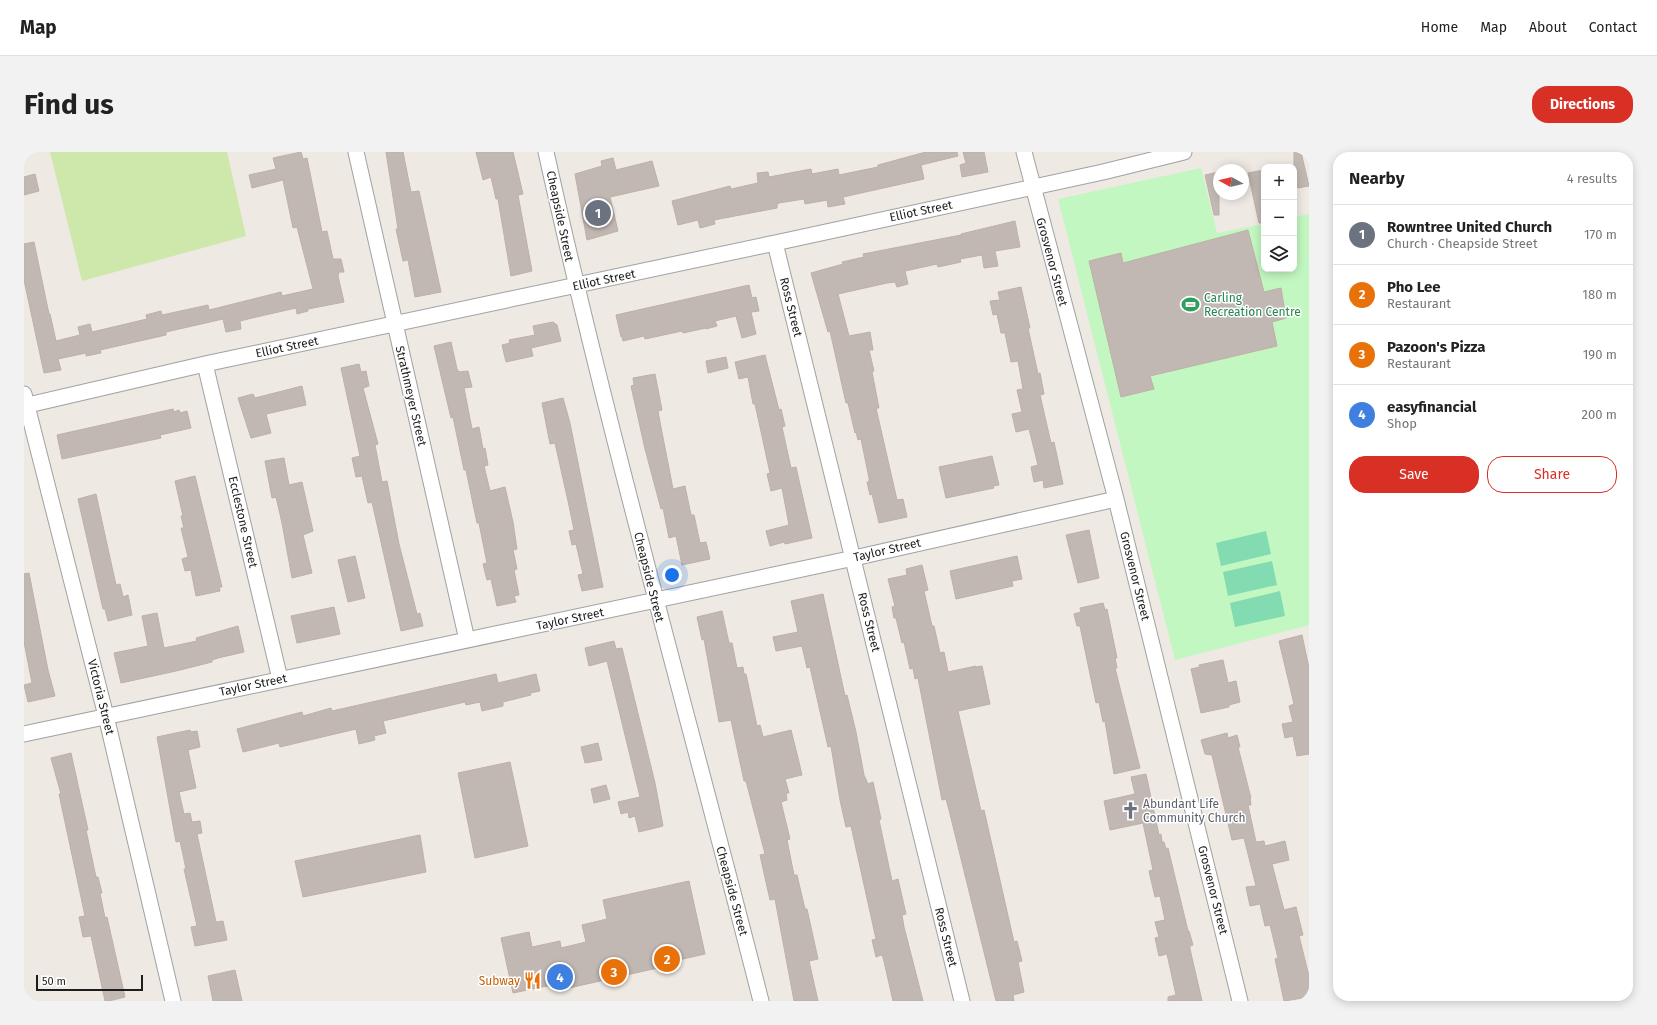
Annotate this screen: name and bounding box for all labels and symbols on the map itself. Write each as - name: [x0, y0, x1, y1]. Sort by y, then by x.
- north arrow: [1213, 164, 1249, 200]
- street label: Cheapside Street: [544, 169, 577, 263]
- street label: Elliot Street: [888, 197, 954, 224]
- pin: 1: [585, 198, 611, 228]
- street label: Grosvenor Street: [1033, 216, 1071, 308]
- street label: Elliot Street: [571, 266, 637, 293]
- street label: Ross Street: [777, 276, 805, 339]
- place label: Carling Recreation Centre: [1204, 291, 1301, 319]
- sports icon: Carling Recreation Centre: [1181, 295, 1201, 315]
- street label: Elliot Street: [254, 333, 320, 360]
- street label: Strathmeyer Street: [393, 344, 429, 448]
- street label: Ecclestone Street: [226, 475, 260, 570]
- street label: Grosvenor Street: [1117, 530, 1153, 623]
- street label: Cheapside Street: [631, 531, 667, 624]
- street label: Taylor Street: [852, 535, 923, 565]
- your location: [662, 565, 682, 585]
- street label: Ross Street: [855, 591, 883, 654]
- street label: Taylor Street: [535, 605, 606, 633]
- street label: Victoria Street: [85, 658, 117, 737]
- street label: Taylor Street: [218, 671, 289, 699]
- place label: Abundant Life Community Church: [1143, 797, 1245, 825]
- church icon: Abundant Life Community Church: [1120, 801, 1140, 821]
- street label: Grosvenor Street: [1195, 844, 1231, 937]
- street label: Cheapside Street: [713, 845, 751, 938]
- street label: Ross Street: [932, 906, 960, 969]
- pin: 2: [654, 944, 680, 974]
- pin: 3: [601, 957, 627, 987]
- pin: 4: [547, 962, 573, 992]
- restaurant icon: Subway: [523, 971, 543, 991]
- scale bar: [36, 973, 143, 992]
- place label: Subway: [479, 974, 520, 988]

